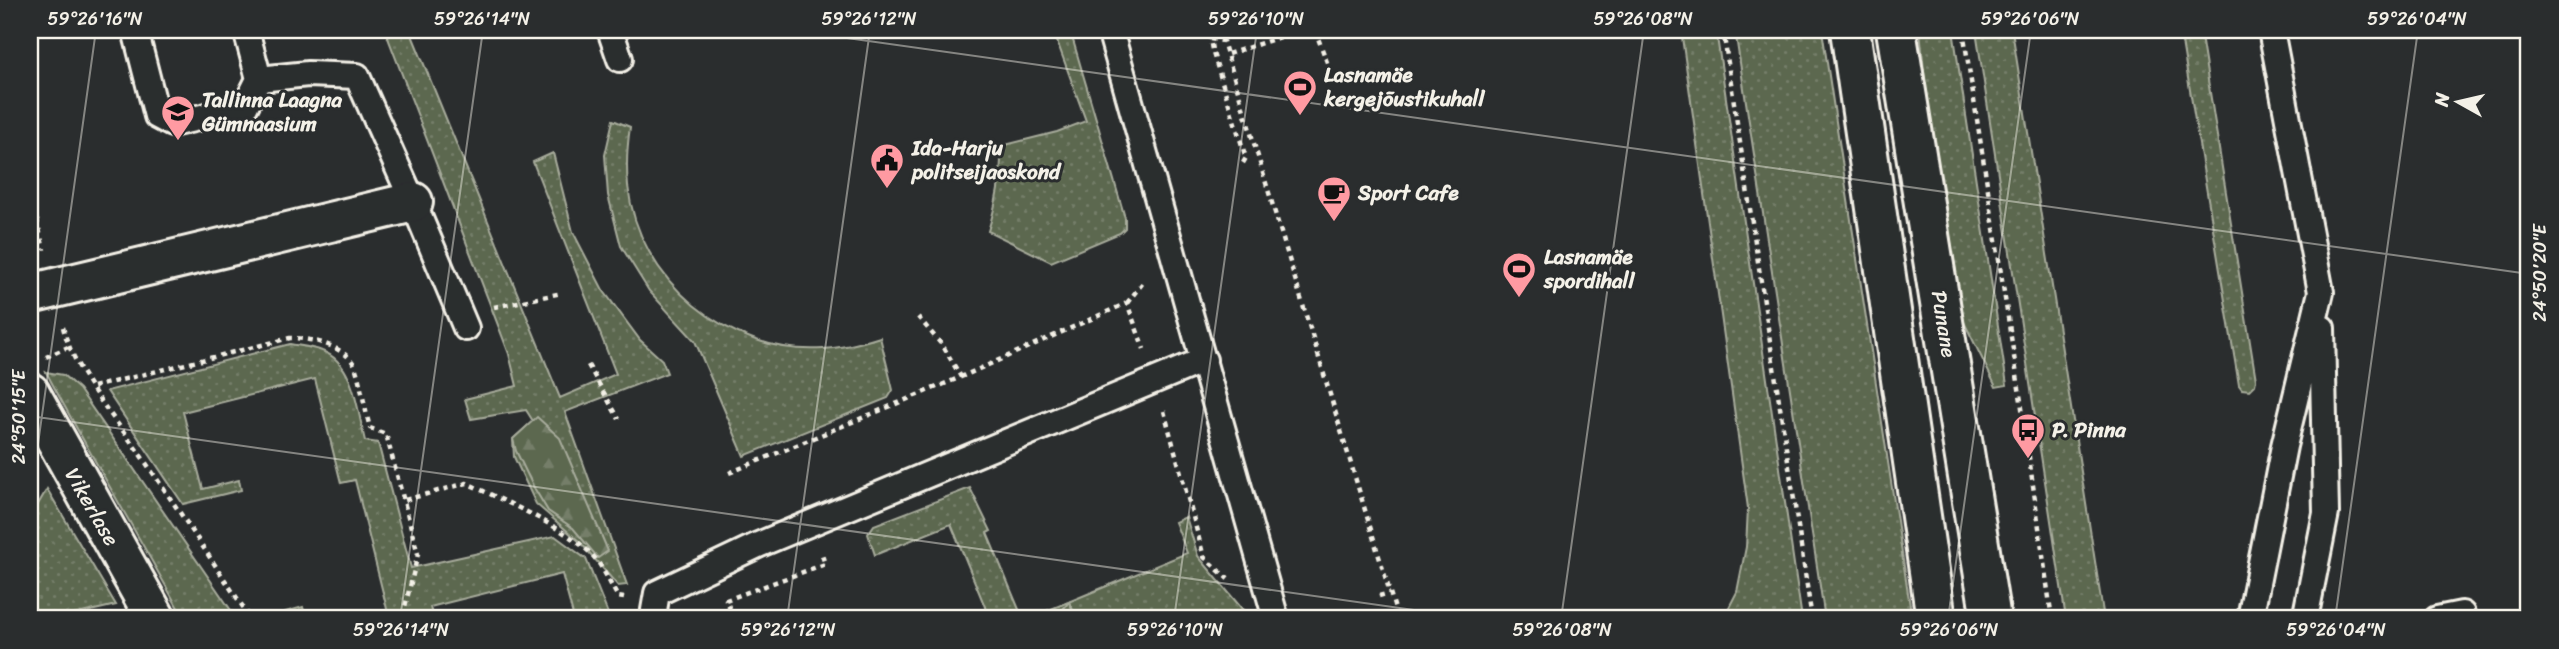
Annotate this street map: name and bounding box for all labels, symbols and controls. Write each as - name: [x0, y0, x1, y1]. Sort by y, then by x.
- text: 59°26'16"N: [48, 3, 143, 35]
- text: 59°26'14"N: [434, 3, 531, 35]
- text: 59°26'12"N: [821, 3, 917, 35]
- text: 59°26'10"N: [1208, 3, 1305, 35]
- text: 59°26'08"N: [1593, 3, 1693, 35]
- text: 59°26'06"N: [1981, 3, 2080, 35]
- text: 59°26'04"N: [2367, 3, 2467, 35]
- place label: Lasnamäe kergejõustikuhall: [1323, 56, 1486, 118]
- north arrow: [2422, 66, 2492, 136]
- sports icon: Lasnamäe kergejõustikuhall: [1281, 68, 1319, 117]
- place label: Tallinna Laagna Gümnaasium: [201, 81, 343, 143]
- text: N: [2424, 90, 2459, 110]
- school or university icon: Tallinna Laagna Gümnaasium: [159, 93, 197, 142]
- place label: Ida-Harju politseijaoskond: [910, 129, 1062, 191]
- public building icon: Ida-Harju politseijaoskond: [868, 141, 906, 190]
- cafe icon: Sport Cafe: [1315, 174, 1353, 223]
- place label: Sport Cafe: [1357, 174, 1459, 212]
- text: 24°50'20"E: [2524, 223, 2556, 322]
- place label: Lasnamäe spordihall: [1543, 238, 1635, 300]
- sports icon: Lasnamäe spordihall: [1500, 250, 1538, 299]
- street label: Punane: [1920, 288, 1968, 360]
- text: 24°50'15"E: [3, 369, 35, 464]
- bus stop icon: P. Pinna: [2009, 411, 2047, 460]
- place label: P. Pinna: [2052, 411, 2127, 449]
- street label: Vikerlase: [54, 460, 130, 554]
- text: 59°26'14"N: [353, 614, 450, 646]
- text: 59°26'12"N: [740, 614, 836, 646]
- text: 59°26'10"N: [1127, 614, 1224, 646]
- text: 59°26'08"N: [1512, 614, 1612, 646]
- text: 59°26'06"N: [1900, 614, 1999, 646]
- text: 59°26'04"N: [2286, 614, 2386, 646]

